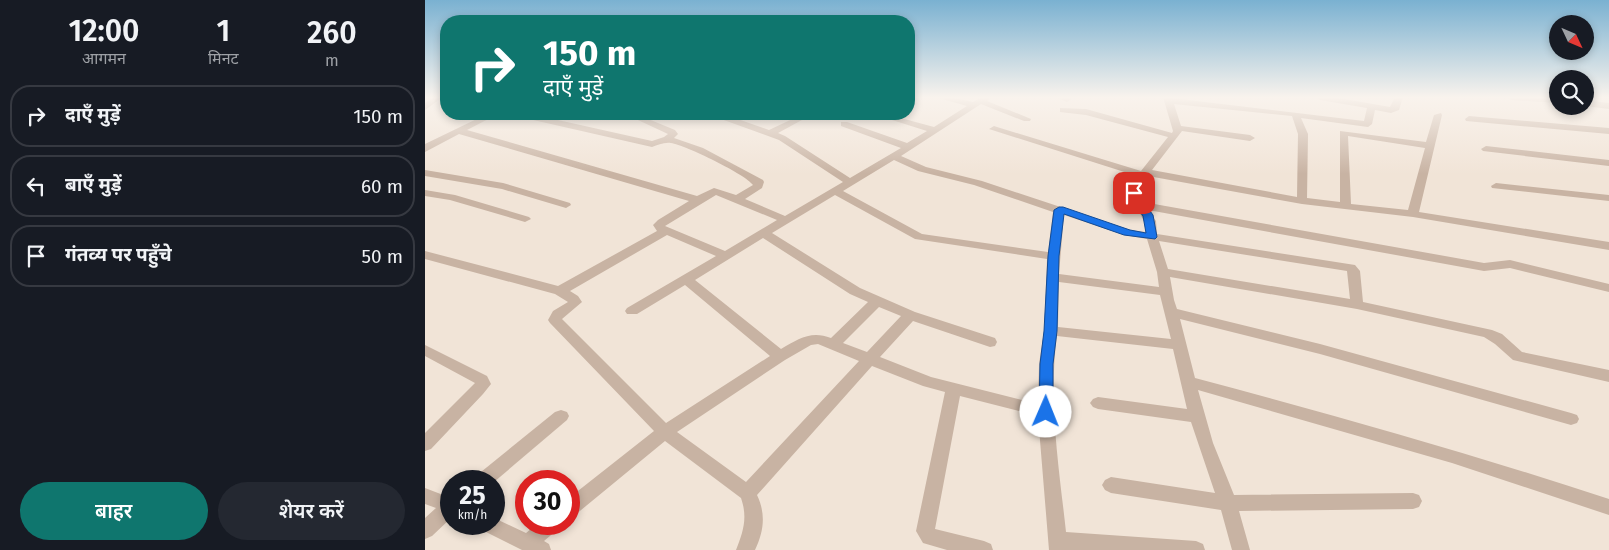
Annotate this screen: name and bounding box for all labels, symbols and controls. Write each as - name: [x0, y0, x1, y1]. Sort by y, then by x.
- text: 12:00: [68, 13, 139, 49]
- text: 1: [216, 13, 230, 49]
- text: 260: [307, 15, 357, 51]
- north arrow: [1549, 15, 1594, 60]
- map controls: [1549, 15, 1594, 115]
- text: 150 m: [543, 32, 636, 74]
- icon: right: [460, 35, 525, 100]
- text: आगमन: [82, 49, 126, 68]
- text: मिनट: [208, 49, 239, 68]
- text: m: [325, 51, 339, 70]
- button: search: [1549, 70, 1594, 115]
- text: दाएँ मुड़ें: [543, 74, 603, 101]
- icon: right: [22, 102, 50, 130]
- text: दाएँ मुड़ें: [65, 103, 121, 126]
- text: 150 m: [353, 105, 403, 128]
- icon: left: [22, 172, 50, 200]
- pin: [1113, 172, 1155, 214]
- text: बाएँ मुड़ें: [65, 173, 122, 196]
- text: 60 m: [361, 175, 403, 198]
- icon: arrive: [1120, 179, 1148, 207]
- icon: arrive: [22, 242, 50, 270]
- text: गंतव्य पर पहुँचे: [65, 243, 172, 266]
- text: 50 m: [362, 245, 403, 268]
- position arrow: [1019, 385, 1071, 437]
- speed limit sign: 30: [515, 470, 580, 535]
- text: 25: [459, 481, 486, 511]
- button: बाहर: [20, 482, 208, 540]
- button: शेयर करें: [218, 482, 405, 540]
- text: km/h: [458, 508, 487, 522]

